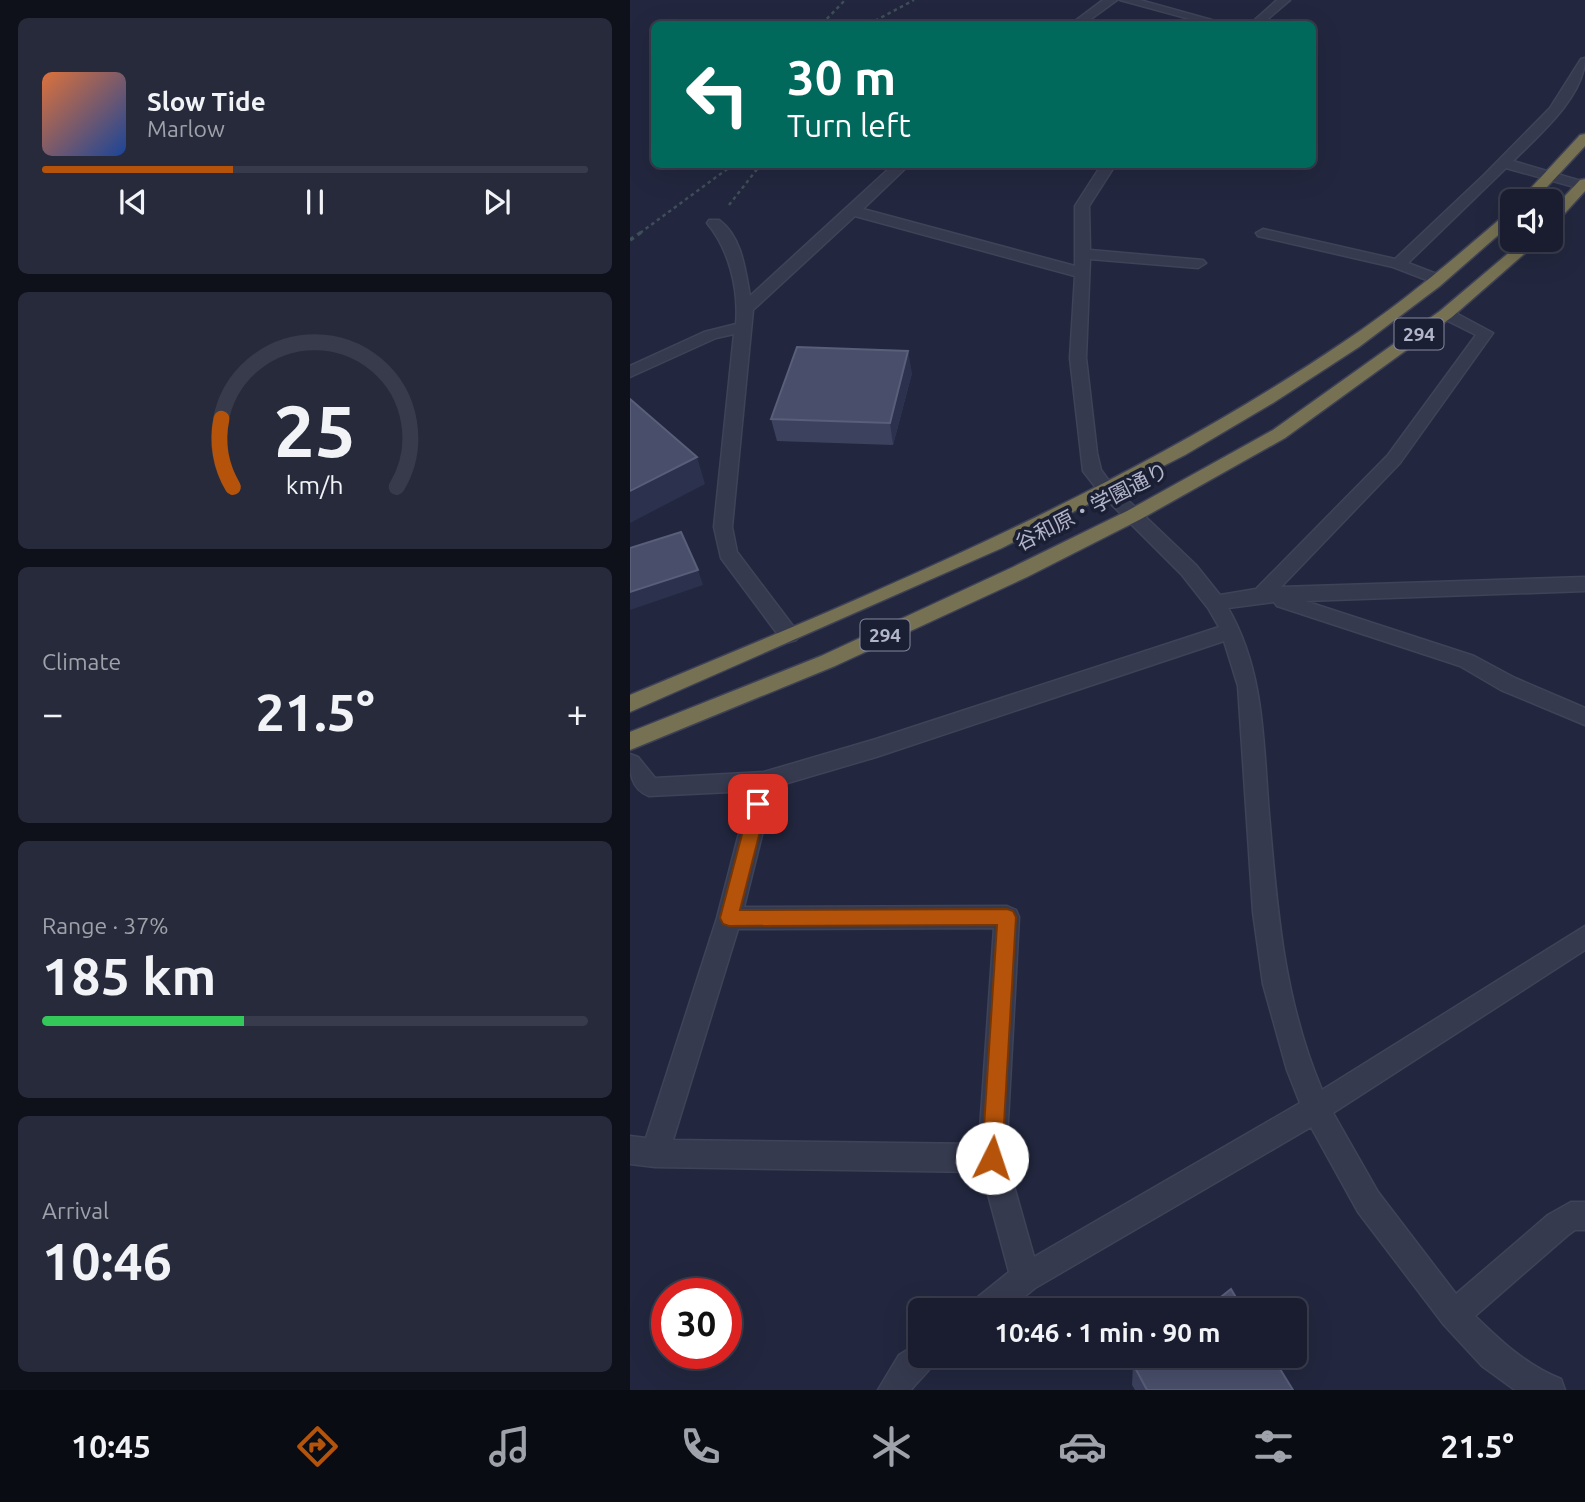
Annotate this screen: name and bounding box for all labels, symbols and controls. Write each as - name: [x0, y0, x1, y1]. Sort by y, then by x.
- icon: left: [672, 49, 763, 140]
- text: 30 m: [787, 49, 896, 104]
- text: Slow Tide: [147, 87, 266, 116]
- text: Turn left: [787, 107, 911, 143]
- text: Marlow: [147, 116, 225, 141]
- icon: previous: [114, 183, 152, 221]
- icon: pause: [296, 183, 334, 221]
- icon: next: [478, 183, 516, 221]
- map controls: [1500, 189, 1563, 252]
- button: sound: [1500, 189, 1563, 252]
- road number: 294: [1394, 318, 1444, 350]
- text: 25: [274, 389, 356, 471]
- street label: 谷和原・学園通り: [1011, 457, 1172, 555]
- text: km/h: [286, 470, 344, 498]
- road number: 294: [860, 620, 910, 650]
- text: Climate: [42, 649, 121, 674]
- text: 21.5°: [255, 683, 375, 741]
- text: −: [42, 692, 63, 734]
- text: +: [567, 692, 588, 734]
- pin: [728, 774, 788, 834]
- icon: arrive: [739, 785, 777, 823]
- text: Range · 37%: [42, 913, 169, 938]
- text: 185 km: [42, 947, 216, 1005]
- position arrow: [955, 1121, 1029, 1195]
- text: Arrival: [42, 1198, 109, 1223]
- text: 10:46: [42, 1232, 172, 1290]
- speed limit sign: 30: [651, 1278, 742, 1369]
- text: 10:46 · 1 min · 90 m: [994, 1318, 1221, 1347]
- icon: directions: [293, 1422, 342, 1471]
- icon: music: [485, 1422, 534, 1471]
- icon: phone: [676, 1422, 725, 1471]
- icon: climate: [867, 1422, 916, 1471]
- icon: car: [1058, 1422, 1107, 1471]
- icon: filters: [1249, 1422, 1298, 1471]
- text: 10:45: [71, 1428, 151, 1464]
- text: 21.5°: [1440, 1428, 1514, 1464]

